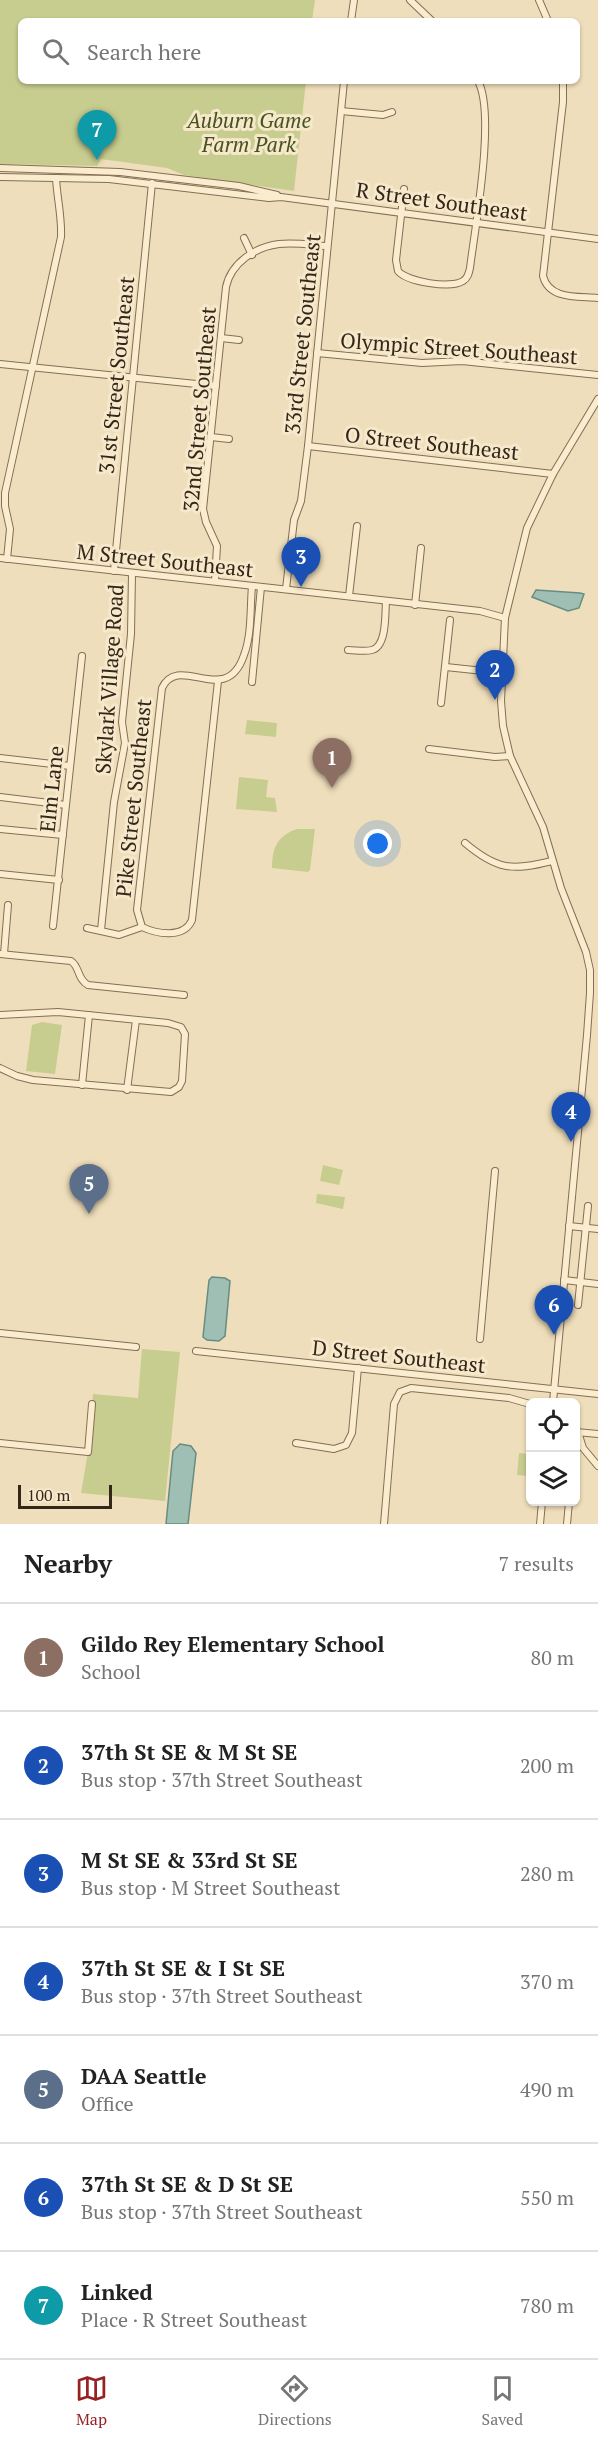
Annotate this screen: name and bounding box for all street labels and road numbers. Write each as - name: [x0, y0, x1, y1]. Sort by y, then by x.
- street label: R Street Southeast: [355, 175, 530, 227]
- street label: 33rd Street Southeast: [278, 232, 326, 436]
- street label: 31st Street Southeast: [92, 275, 140, 475]
- street label: 32nd Street Southeast: [176, 305, 222, 513]
- street label: Olympic Street Southeast: [339, 326, 579, 370]
- street label: O Street Southeast: [344, 420, 521, 466]
- street label: M Street Southeast: [75, 537, 255, 583]
- street label: Skylark Village Road: [88, 583, 130, 775]
- street label: Pike Street Southeast: [109, 697, 157, 899]
- street label: Elm Lane: [33, 744, 69, 834]
- street label: D Street Southeast: [311, 1333, 487, 1379]

